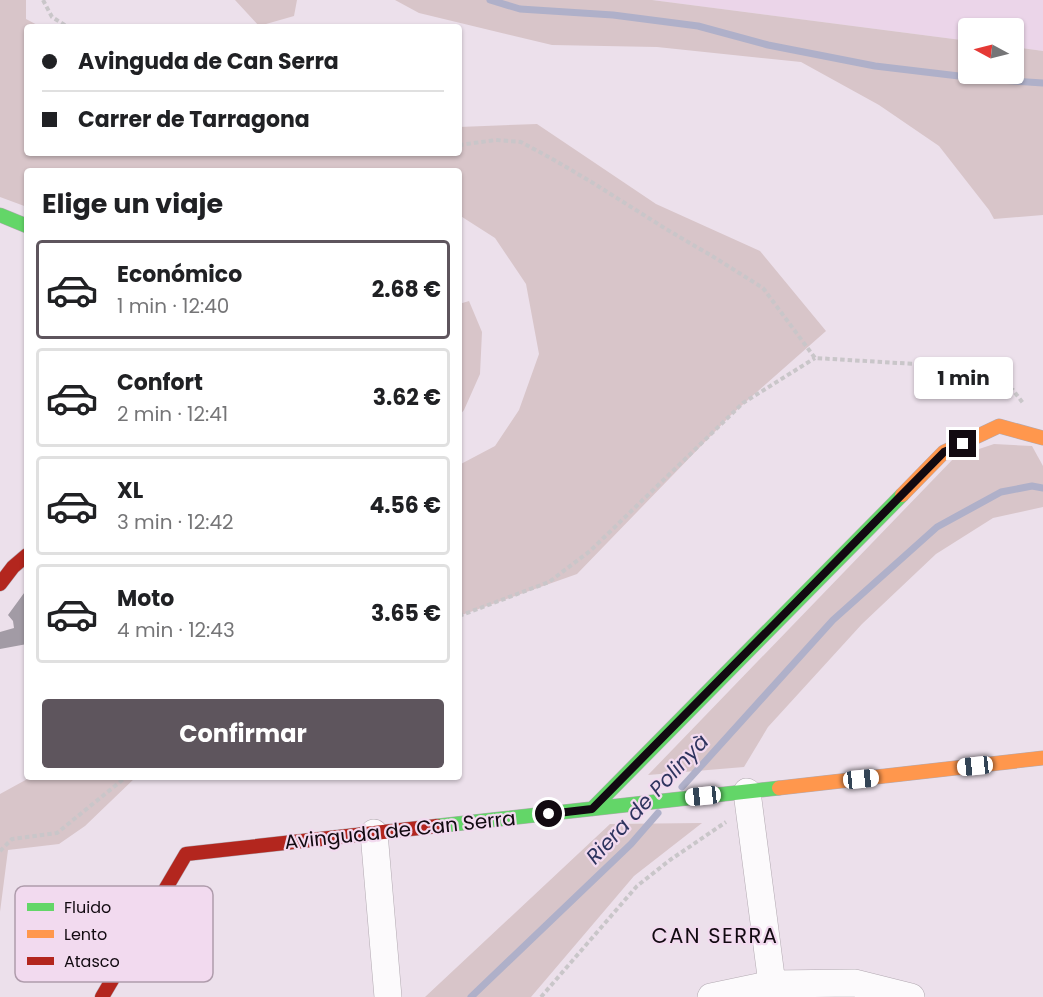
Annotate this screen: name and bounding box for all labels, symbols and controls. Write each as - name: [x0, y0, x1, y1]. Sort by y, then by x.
- north arrow: [958, 18, 1024, 84]
- map controls: [958, 18, 1024, 84]
- text: Avinguda de Can Serra: [78, 46, 339, 77]
- text: Carrer de Tarragona: [78, 104, 310, 135]
- text: Elige un viaje: [42, 185, 223, 222]
- text: Económico: [117, 259, 242, 290]
- icon: car: [45, 263, 99, 317]
- text: 2.68 €: [372, 274, 441, 305]
- text: 1 min · 12:40: [117, 292, 229, 320]
- callout: 1 min: [914, 357, 1012, 399]
- text: 1 min: [937, 364, 990, 392]
- text: Confort: [117, 367, 203, 398]
- icon: car: [45, 371, 99, 425]
- text: 3.62 €: [373, 382, 441, 413]
- text: 2 min · 12:41: [117, 400, 228, 428]
- route end: [949, 430, 976, 457]
- text: XL: [117, 475, 143, 506]
- icon: car: [45, 479, 99, 533]
- text: 4.56 €: [369, 490, 441, 521]
- text: 3 min · 12:42: [117, 508, 234, 536]
- text: Moto: [117, 583, 174, 614]
- icon: car: [45, 587, 99, 641]
- text: 3.65 €: [371, 598, 441, 629]
- text: 4 min · 12:43: [117, 616, 235, 644]
- button: Confirmar: [42, 699, 444, 768]
- water label: Riera de Polinyà: [579, 728, 715, 870]
- car: [956, 755, 994, 777]
- car: [842, 768, 880, 790]
- car: [684, 785, 722, 807]
- route start: [535, 800, 562, 827]
- street label: Avinguda de Can Serra: [283, 804, 517, 856]
- legend: [15, 886, 213, 982]
- text: Fluido: [64, 896, 111, 919]
- district label: CAN SERRA: [651, 921, 779, 950]
- text: Lento: [64, 923, 107, 946]
- text: Atasco: [64, 950, 120, 973]

